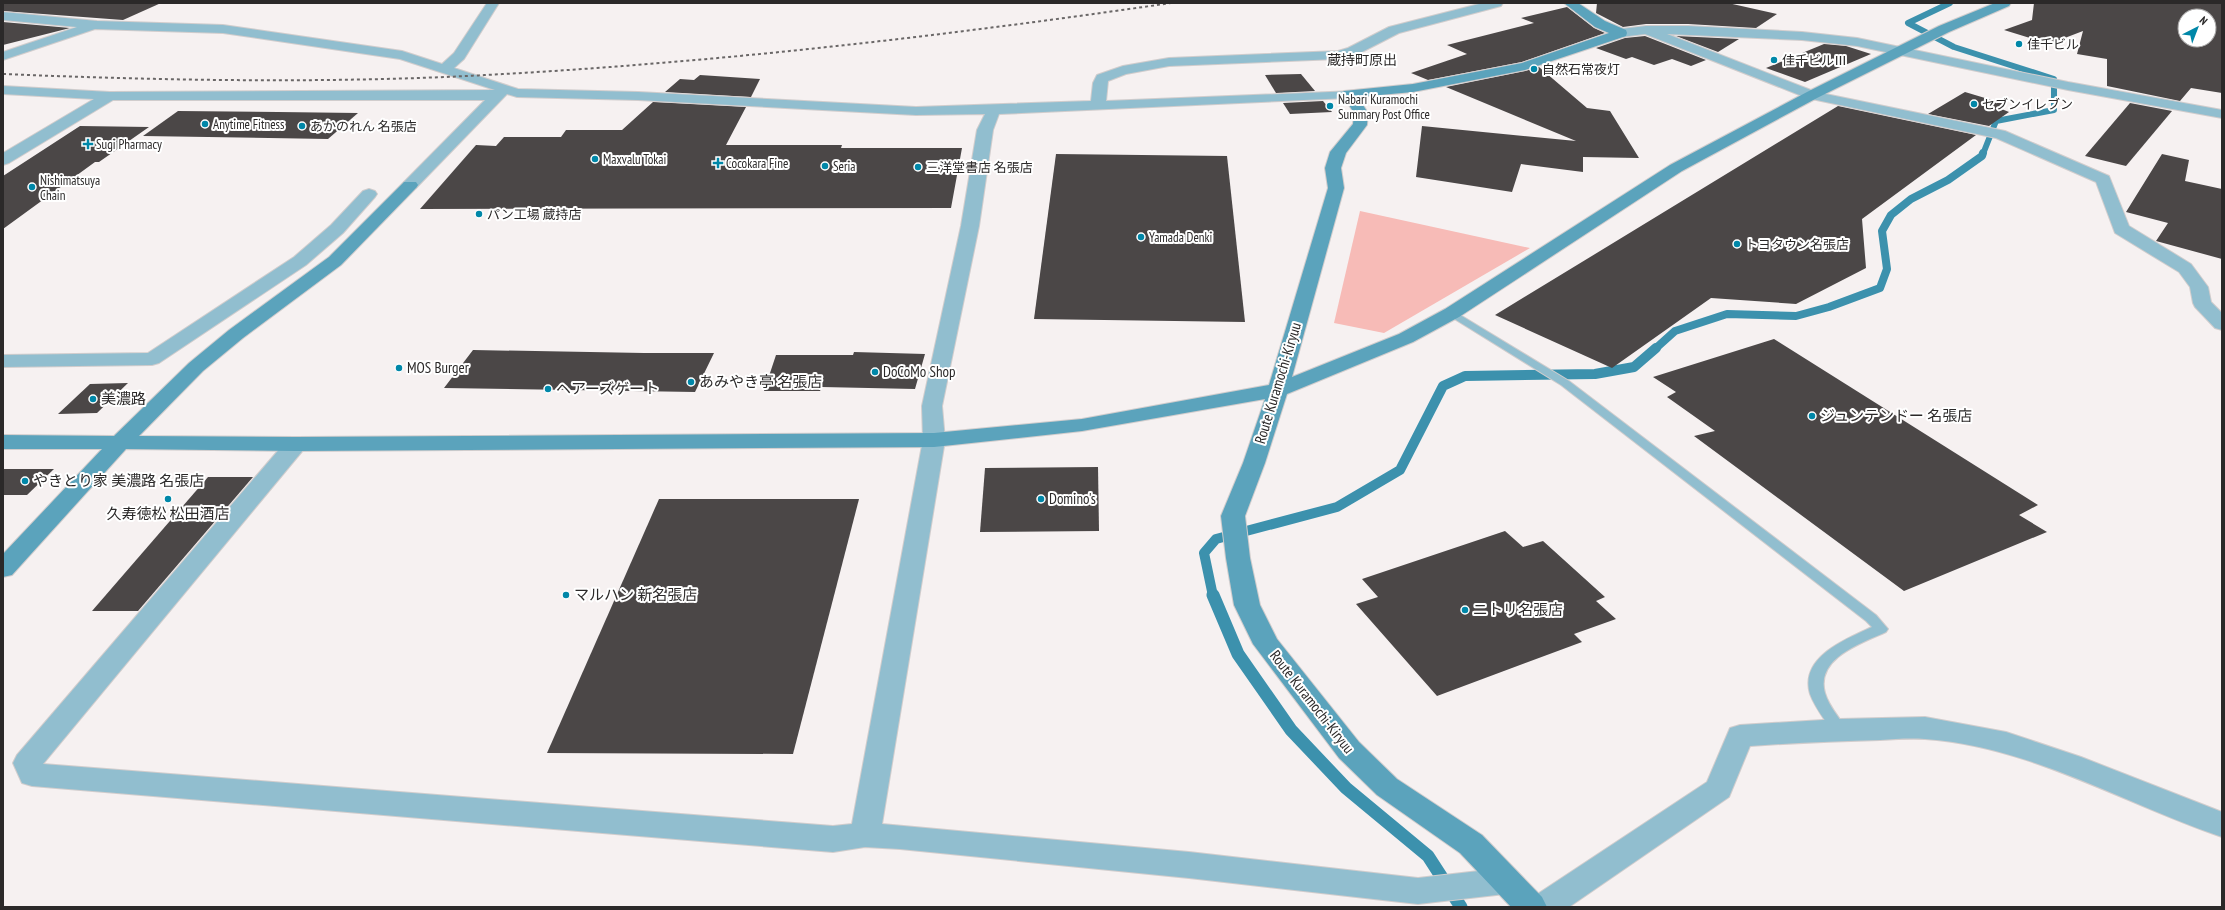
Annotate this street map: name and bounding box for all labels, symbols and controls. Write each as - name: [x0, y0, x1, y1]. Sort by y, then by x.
- north arrow: [2177, 8, 2217, 48]
- text: N: [2197, 13, 2211, 28]
- place label: 佳千ビル: [2027, 36, 2079, 53]
- marker: 佳千ビル: [2014, 39, 2024, 49]
- district label: 蔵持町原出: [1327, 51, 1397, 69]
- place label: 佳千ビルⅢ: [1782, 52, 1847, 69]
- marker: 佳千ビルⅢ: [1769, 55, 1779, 65]
- place label: 自然石常夜灯: [1542, 61, 1620, 78]
- marker: 自然石常夜灯: [1529, 64, 1539, 74]
- place label: Nabari Kuramochi Summary Post Office: [1338, 91, 1430, 123]
- place label: セブンイレブン: [1982, 96, 2073, 113]
- marker: セブンイレブン: [1969, 99, 1979, 109]
- marker: Nabari Kuramochi Summary Post Office: [1325, 101, 1335, 111]
- place label: Anytime Fitness: [213, 116, 284, 133]
- place label: あかのれん 名張店: [310, 118, 417, 135]
- marker: Anytime Fitness: [200, 119, 210, 129]
- marker: あかのれん 名張店: [297, 121, 307, 131]
- place label: Sugi Pharmacy: [96, 136, 162, 153]
- marker: Sugi Pharmacy: [83, 139, 93, 149]
- place label: Maxvalu Tokai: [603, 151, 667, 168]
- marker: Maxvalu Tokai: [590, 154, 600, 164]
- place label: Cocokara Fine: [726, 155, 788, 172]
- marker: Cocokara Fine: [713, 158, 723, 168]
- place label: Seria: [833, 158, 856, 175]
- place label: 三洋堂書店 名張店: [926, 159, 1033, 176]
- marker: Seria: [820, 161, 830, 171]
- marker: 三洋堂書店 名張店: [913, 162, 923, 172]
- place label: Nishimatsuya Chain: [40, 172, 100, 204]
- marker: Nishimatsuya Chain: [27, 182, 37, 192]
- place label: パン工場 蔵持店: [487, 206, 581, 223]
- marker: パン工場 蔵持店: [474, 209, 484, 219]
- place label: Yamada Denki: [1149, 229, 1213, 246]
- marker: Yamada Denki: [1136, 232, 1146, 242]
- place label: トヨタウン名張店: [1745, 236, 1849, 253]
- marker: トヨタウン名張店: [1732, 239, 1742, 249]
- street label: Route Kuramochi-Kiryuu: [1250, 320, 1305, 446]
- place label: MOS Burger: [407, 358, 470, 377]
- place label: DoCoMo Shop: [883, 362, 956, 381]
- marker: MOS Burger: [394, 363, 404, 373]
- marker: DoCoMo Shop: [870, 367, 880, 377]
- place label: あみやき亭 名張店: [699, 372, 822, 391]
- marker: あみやき亭 名張店: [686, 377, 696, 387]
- place label: ヘアーズゲート: [556, 379, 659, 398]
- marker: ヘアーズゲート: [543, 384, 553, 394]
- place label: 美濃路: [101, 389, 146, 408]
- marker: 美濃路: [88, 394, 98, 404]
- place label: ジュンテンドー 名張店: [1820, 406, 1972, 425]
- marker: ジュンテンドー 名張店: [1807, 411, 1817, 421]
- place label: やきとり家 美濃路 名張店: [33, 471, 204, 490]
- marker: やきとり家 美濃路 名張店: [20, 476, 30, 486]
- place label: Domino's: [1049, 489, 1096, 508]
- marker: 久寿徳松 松田酒店: [163, 494, 173, 504]
- marker: Domino's: [1036, 494, 1046, 504]
- place label: 久寿徳松 松田酒店: [106, 504, 230, 523]
- place label: マルハン 新名張店: [574, 585, 697, 604]
- marker: マルハン 新名張店: [561, 590, 571, 600]
- place label: ニトリ名張店: [1473, 600, 1563, 619]
- marker: ニトリ名張店: [1460, 605, 1470, 615]
- street label: Route Kuramochi-Kiryuu: [1266, 646, 1359, 757]

